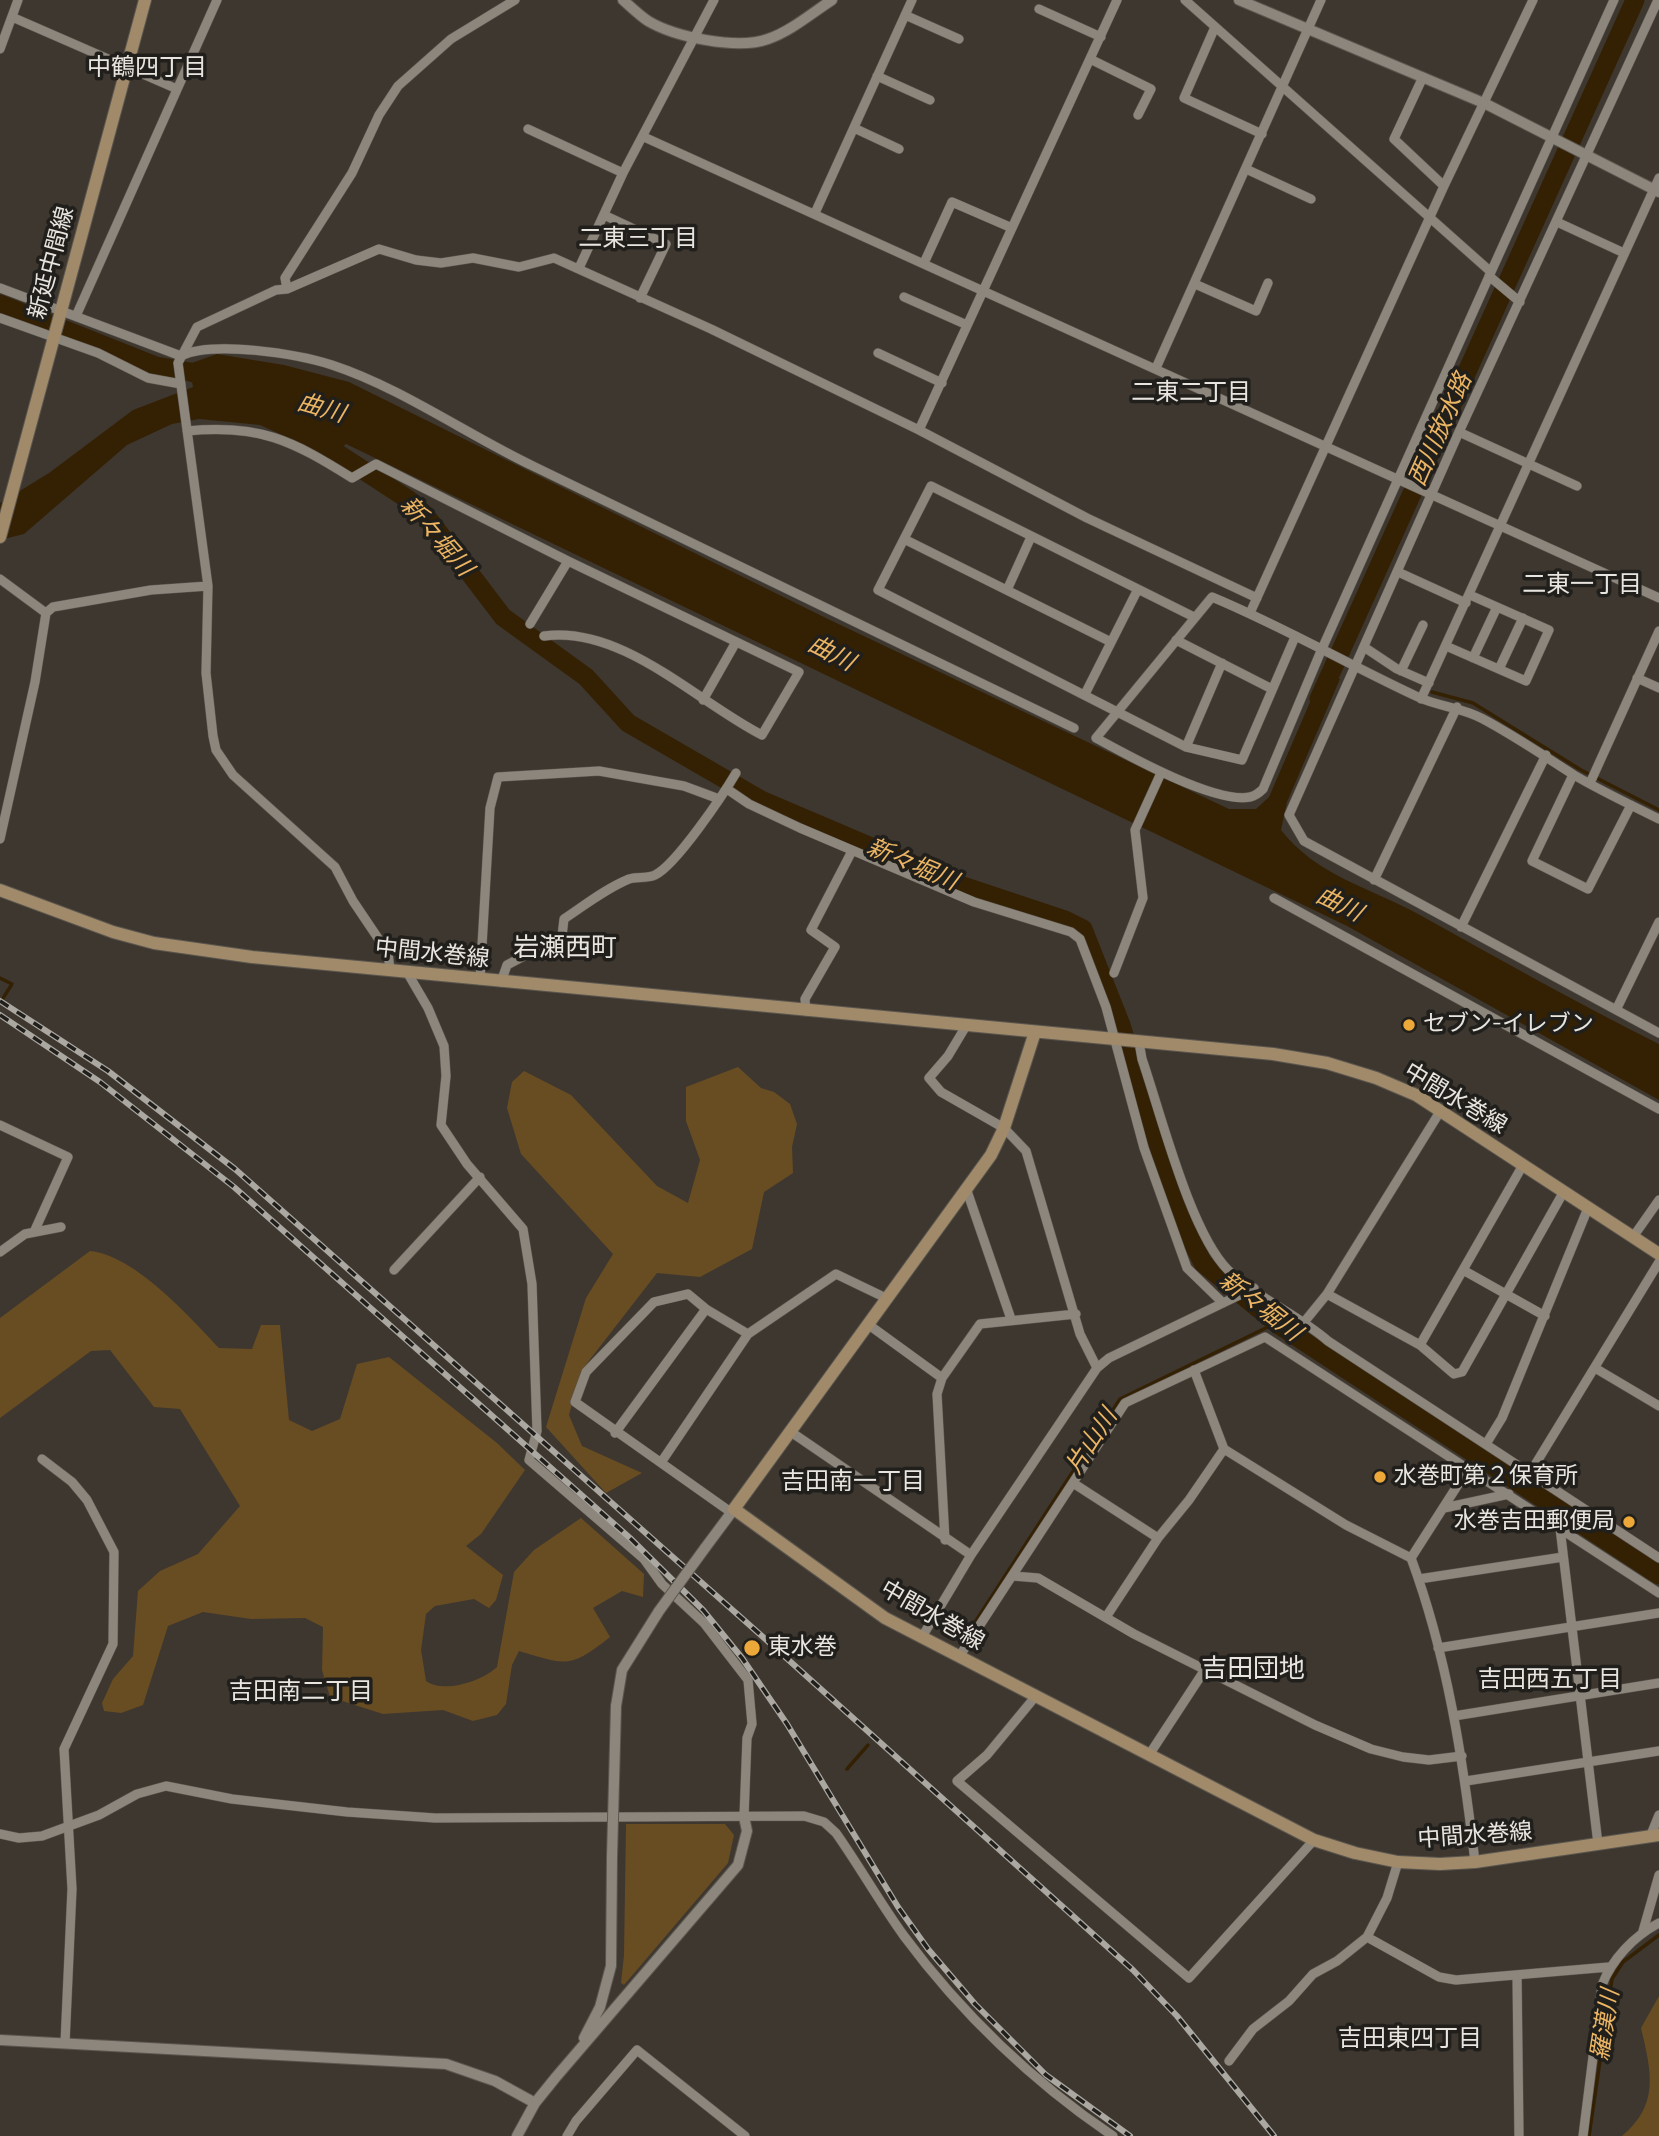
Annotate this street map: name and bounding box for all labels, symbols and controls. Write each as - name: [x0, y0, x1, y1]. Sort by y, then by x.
- district label: 中鶴四丁目: [87, 54, 207, 82]
- street label: 新延中間線: [24, 204, 80, 322]
- district label: 二東三丁目: [578, 225, 698, 253]
- water label: 西川放水路: [1403, 369, 1479, 491]
- district label: 二東二丁目: [1131, 379, 1251, 407]
- water label: 曲川: [294, 389, 348, 429]
- water label: 新々堀川: [394, 491, 478, 583]
- district label: 二東一丁目: [1522, 571, 1642, 599]
- water label: 曲川: [803, 630, 859, 678]
- water label: 新々堀川: [862, 833, 962, 897]
- water label: 曲川: [1311, 882, 1367, 928]
- district label: 岩瀬西町: [513, 933, 617, 965]
- street label: 中間水巻線: [373, 934, 491, 974]
- place label: セブン-イレブン: [1423, 1011, 1594, 1039]
- marker: セブン-イレブン: [1401, 1017, 1417, 1033]
- street label: 中間水巻線: [1399, 1058, 1511, 1140]
- water label: 新々堀川: [1213, 1266, 1307, 1348]
- water label: 片山川: [1060, 1404, 1124, 1480]
- place label: 水巻町第２保育所: [1394, 1463, 1578, 1491]
- district label: 吉田南一丁目: [781, 1468, 925, 1496]
- marker: 水巻町第２保育所: [1372, 1469, 1388, 1485]
- place label: 水巻吉田郵便局: [1454, 1508, 1615, 1536]
- marker: 水巻吉田郵便局: [1621, 1514, 1637, 1530]
- street label: 中間水巻線: [875, 1575, 989, 1657]
- place label: 東水巻: [768, 1634, 837, 1662]
- marker: 東水巻: [742, 1638, 762, 1658]
- district label: 吉田団地: [1201, 1654, 1305, 1686]
- district label: 吉田西五丁目: [1478, 1666, 1622, 1694]
- district label: 吉田南二丁目: [229, 1678, 373, 1706]
- street label: 中間水巻線: [1417, 1818, 1533, 1854]
- water label: 羅漢川: [1586, 1987, 1626, 2063]
- district label: 吉田東四丁目: [1338, 2025, 1482, 2053]

